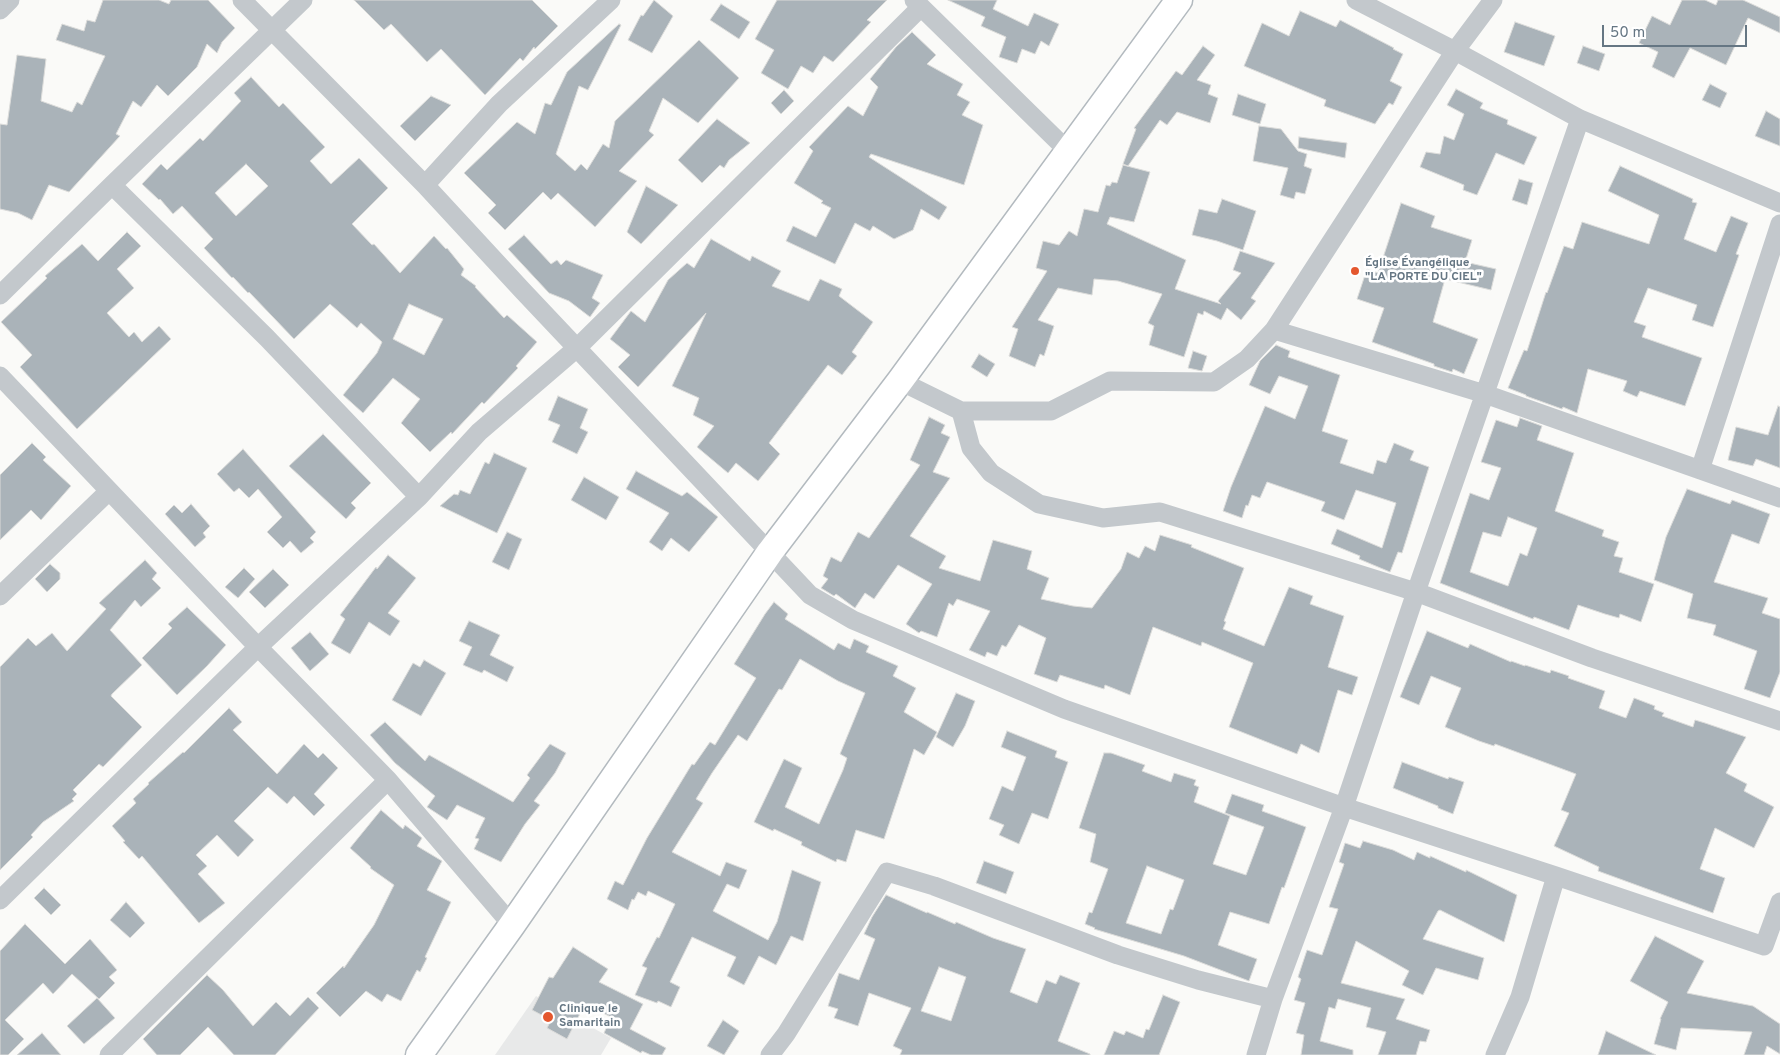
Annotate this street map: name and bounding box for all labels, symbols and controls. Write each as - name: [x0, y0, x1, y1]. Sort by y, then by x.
- scale bar: [1605, 15, 1750, 47]
- text: 50 m: [1610, 24, 1645, 43]
- place label: Église Évangélique "LA PORTE DU CIEL": [1365, 257, 1482, 285]
- marker: Église Évangélique "LA PORTE DU CIEL": [1349, 265, 1361, 277]
- place label: Clinique le Samaritain: [559, 1003, 621, 1031]
- marker: Clinique le Samaritain: [541, 1010, 555, 1024]

